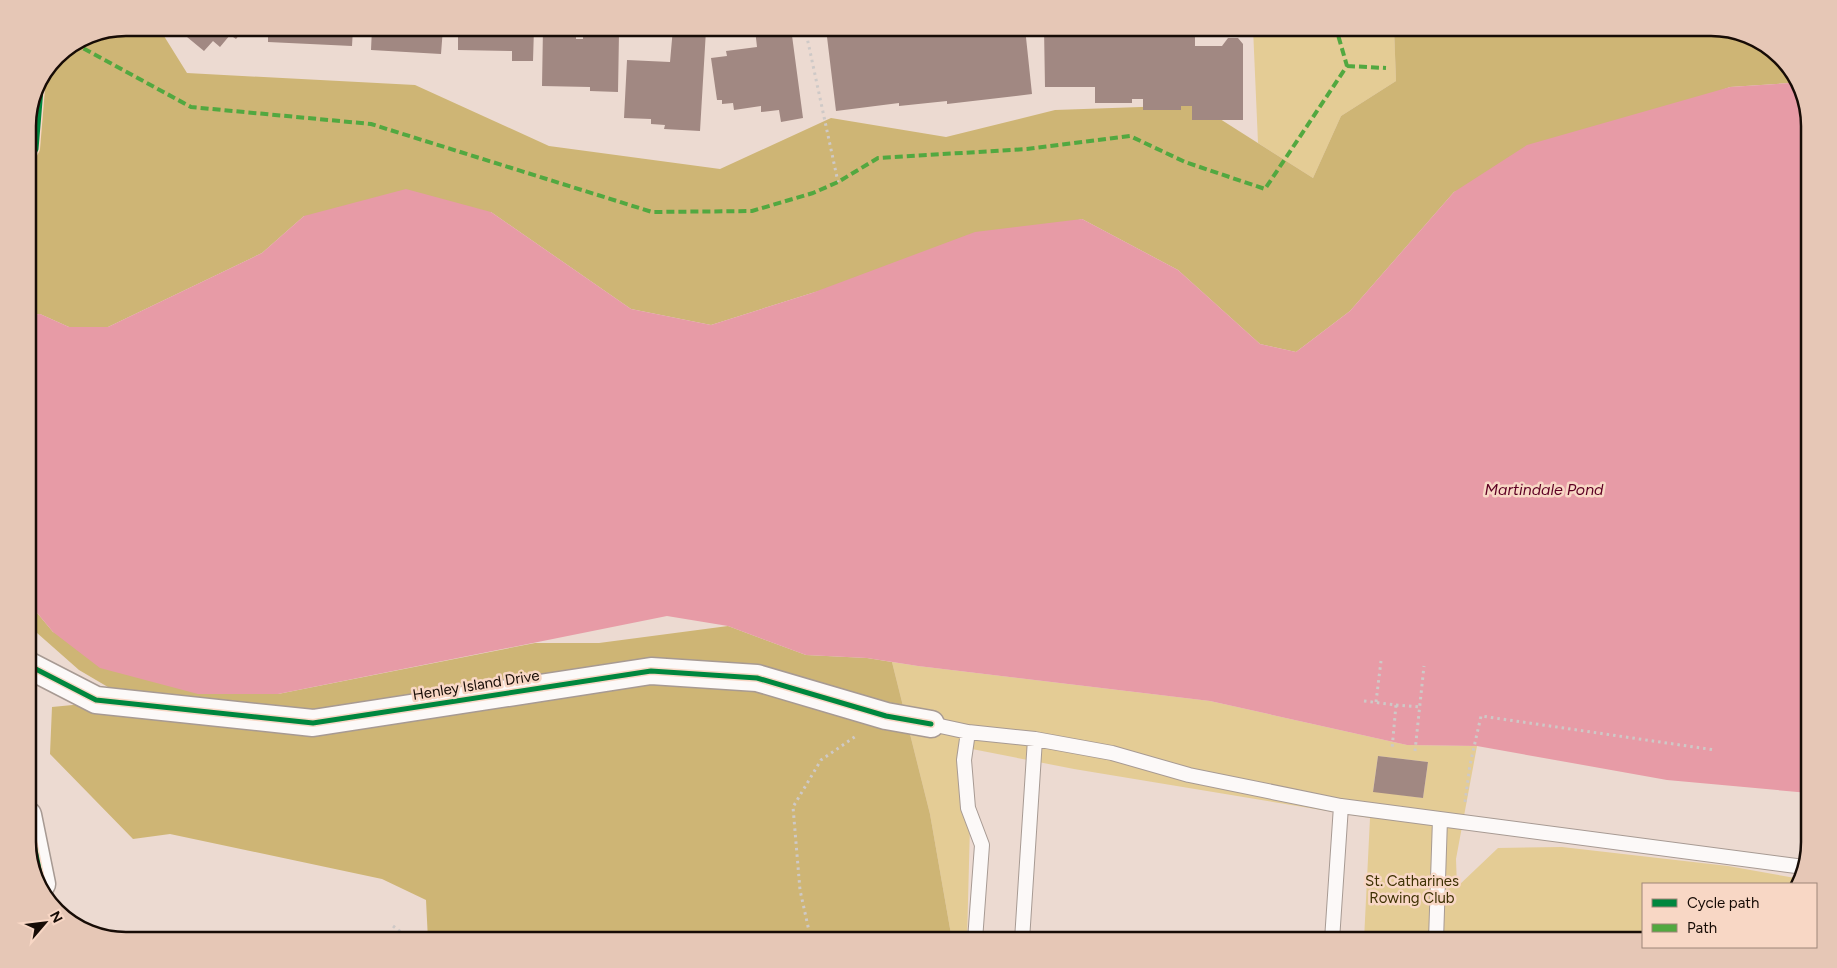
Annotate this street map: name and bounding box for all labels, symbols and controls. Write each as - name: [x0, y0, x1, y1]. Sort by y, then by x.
- water label: Martindale Pond: [1485, 480, 1604, 499]
- street label: Henley Island Drive: [411, 666, 541, 704]
- park label: St. Catharines Rowing Club: [1365, 872, 1459, 907]
- legend: [1642, 883, 1817, 948]
- text: Cycle path: [1687, 894, 1759, 912]
- north arrow: [20, 898, 70, 948]
- text: N: [46, 908, 66, 926]
- text: Path: [1687, 919, 1717, 937]

